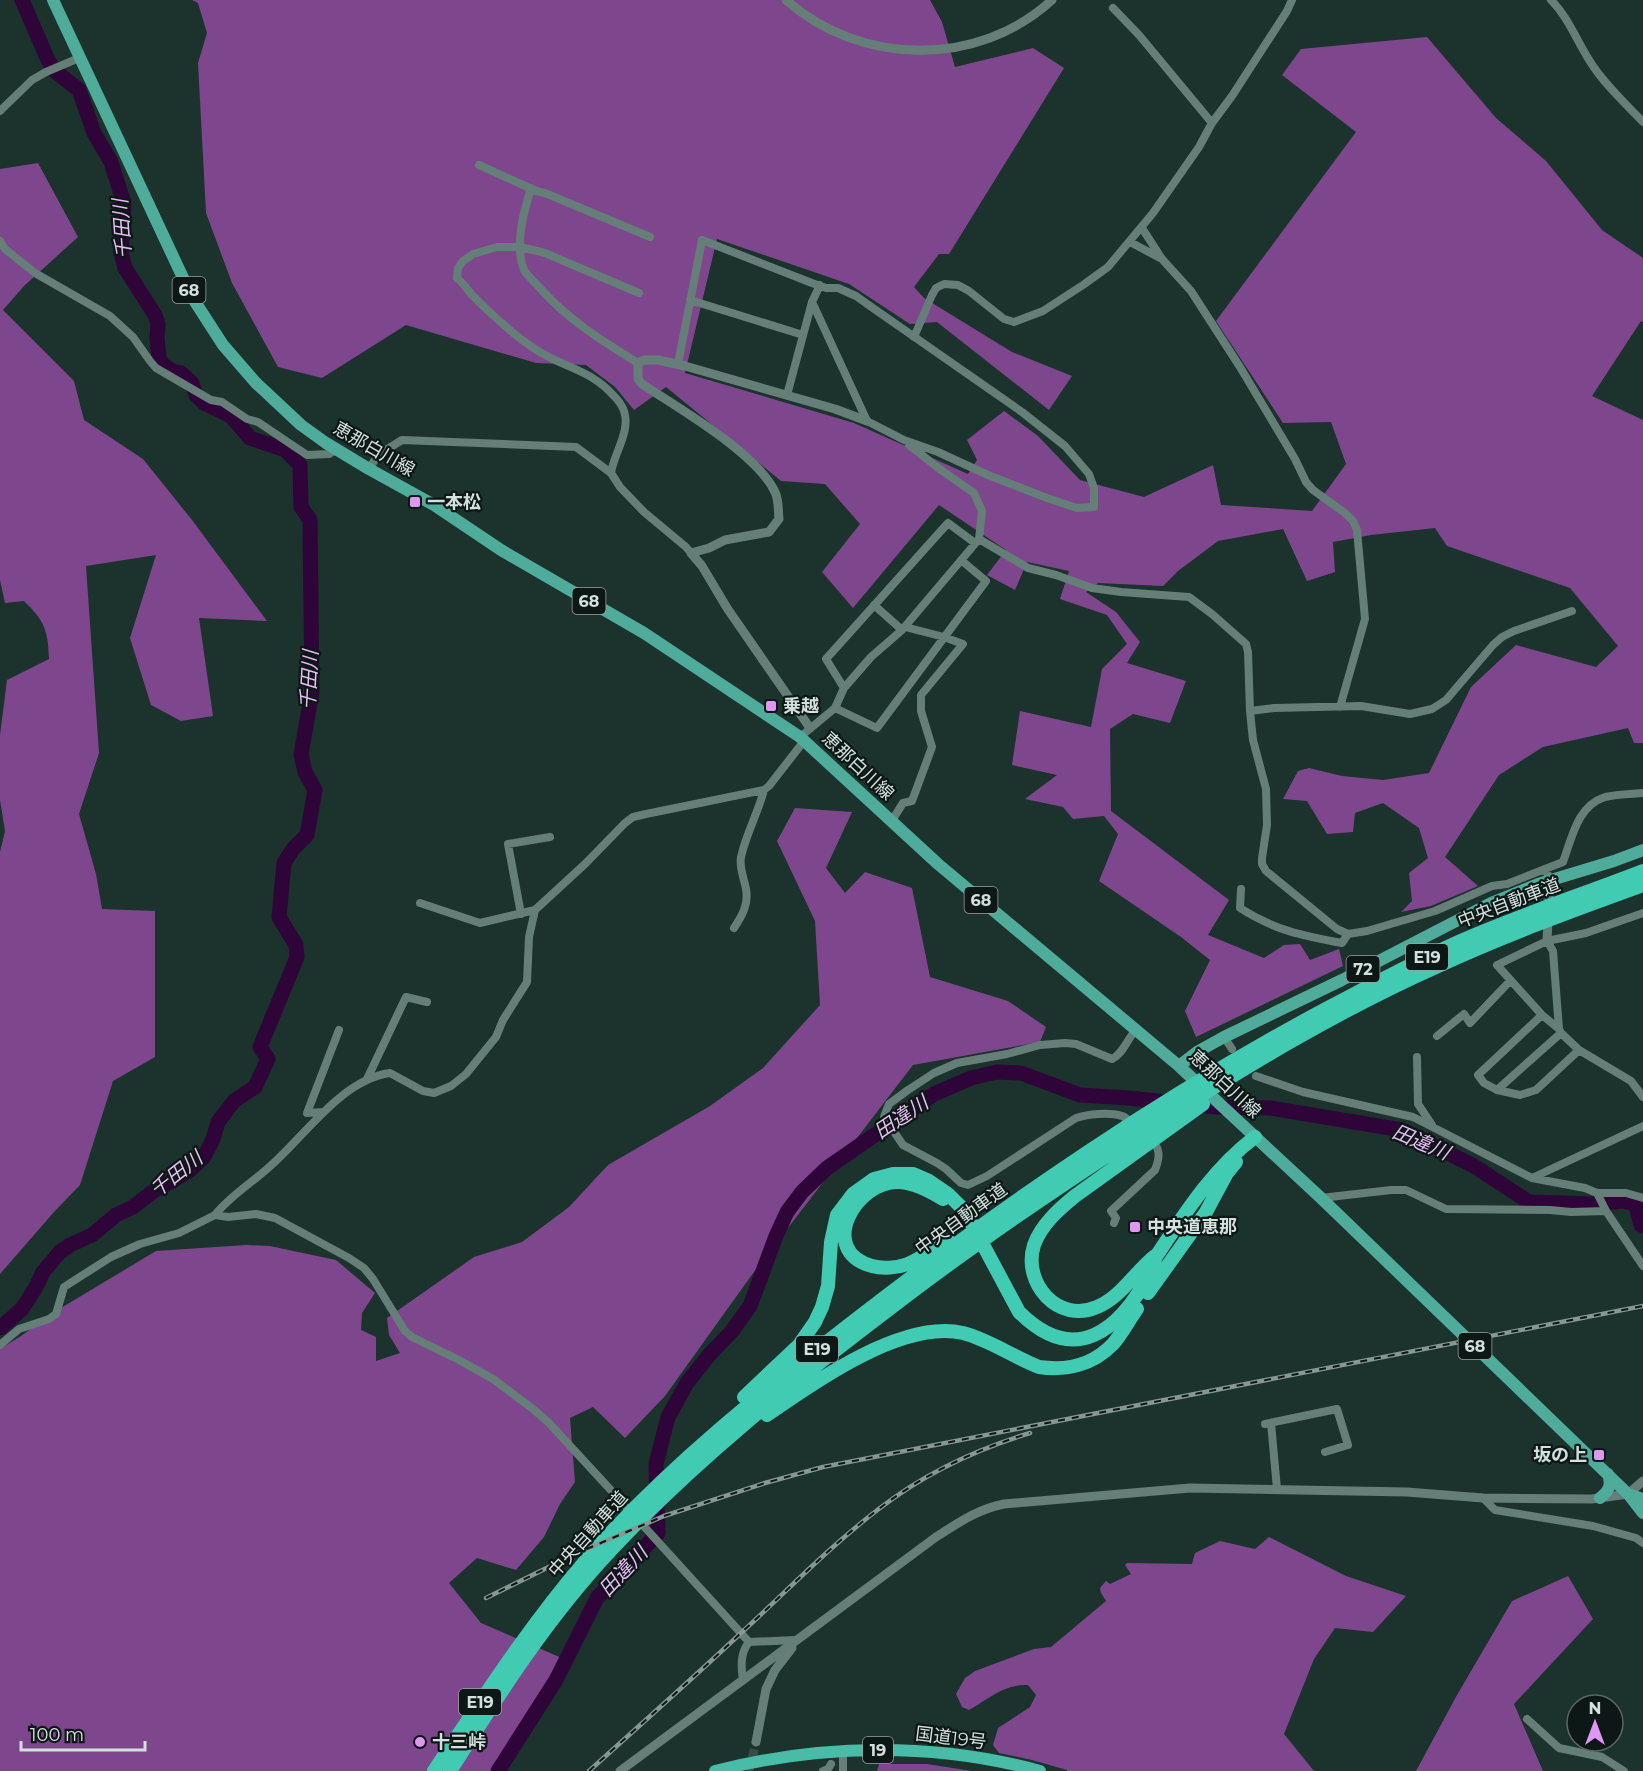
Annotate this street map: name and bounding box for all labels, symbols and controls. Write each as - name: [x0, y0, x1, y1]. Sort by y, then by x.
- water label: 千田川: [108, 196, 136, 260]
- road number: 68: [172, 277, 206, 303]
- street label: 恵那白川線: [330, 417, 418, 481]
- place label: 一本松: [427, 491, 481, 513]
- marker: 一本松: [408, 495, 422, 509]
- road number: 68: [572, 588, 606, 614]
- water label: 千田川: [295, 647, 323, 711]
- place label: 乗越: [783, 695, 819, 717]
- marker: 乗越: [764, 699, 778, 713]
- street label: 恵那白川線: [818, 727, 898, 805]
- street label: 中央自動車道: [1455, 873, 1563, 933]
- road number: 68: [964, 887, 998, 913]
- road number: E19: [1406, 944, 1448, 970]
- road number: 72: [1346, 956, 1380, 982]
- street label: 恵那白川線: [1185, 1045, 1265, 1123]
- water label: 田違川: [869, 1089, 934, 1144]
- water label: 田違川: [1389, 1119, 1455, 1166]
- water label: 千田川: [145, 1145, 209, 1202]
- street label: 中央自動車道: [911, 1178, 1011, 1260]
- place label: 中央道恵那: [1147, 1216, 1237, 1238]
- marker: 中央道恵那: [1128, 1220, 1142, 1234]
- road number: 68: [1458, 1333, 1492, 1359]
- road number: E19: [796, 1336, 838, 1362]
- place label: 坂の上: [1533, 1444, 1587, 1466]
- marker: 坂の上: [1592, 1448, 1606, 1462]
- street label: 中央自動車道: [544, 1487, 632, 1581]
- water label: 田違川: [594, 1539, 654, 1601]
- road number: E19: [459, 1689, 501, 1715]
- north arrow: [1565, 1693, 1625, 1753]
- text: N: [1589, 1699, 1601, 1718]
- scale bar: [21, 1714, 146, 1752]
- street label: 国道19号: [914, 1723, 988, 1753]
- text: 100 m: [30, 1724, 84, 1746]
- place label: 十三峠: [432, 1731, 486, 1753]
- marker: 十三峠: [413, 1735, 427, 1749]
- road number: 19: [863, 1737, 893, 1763]

